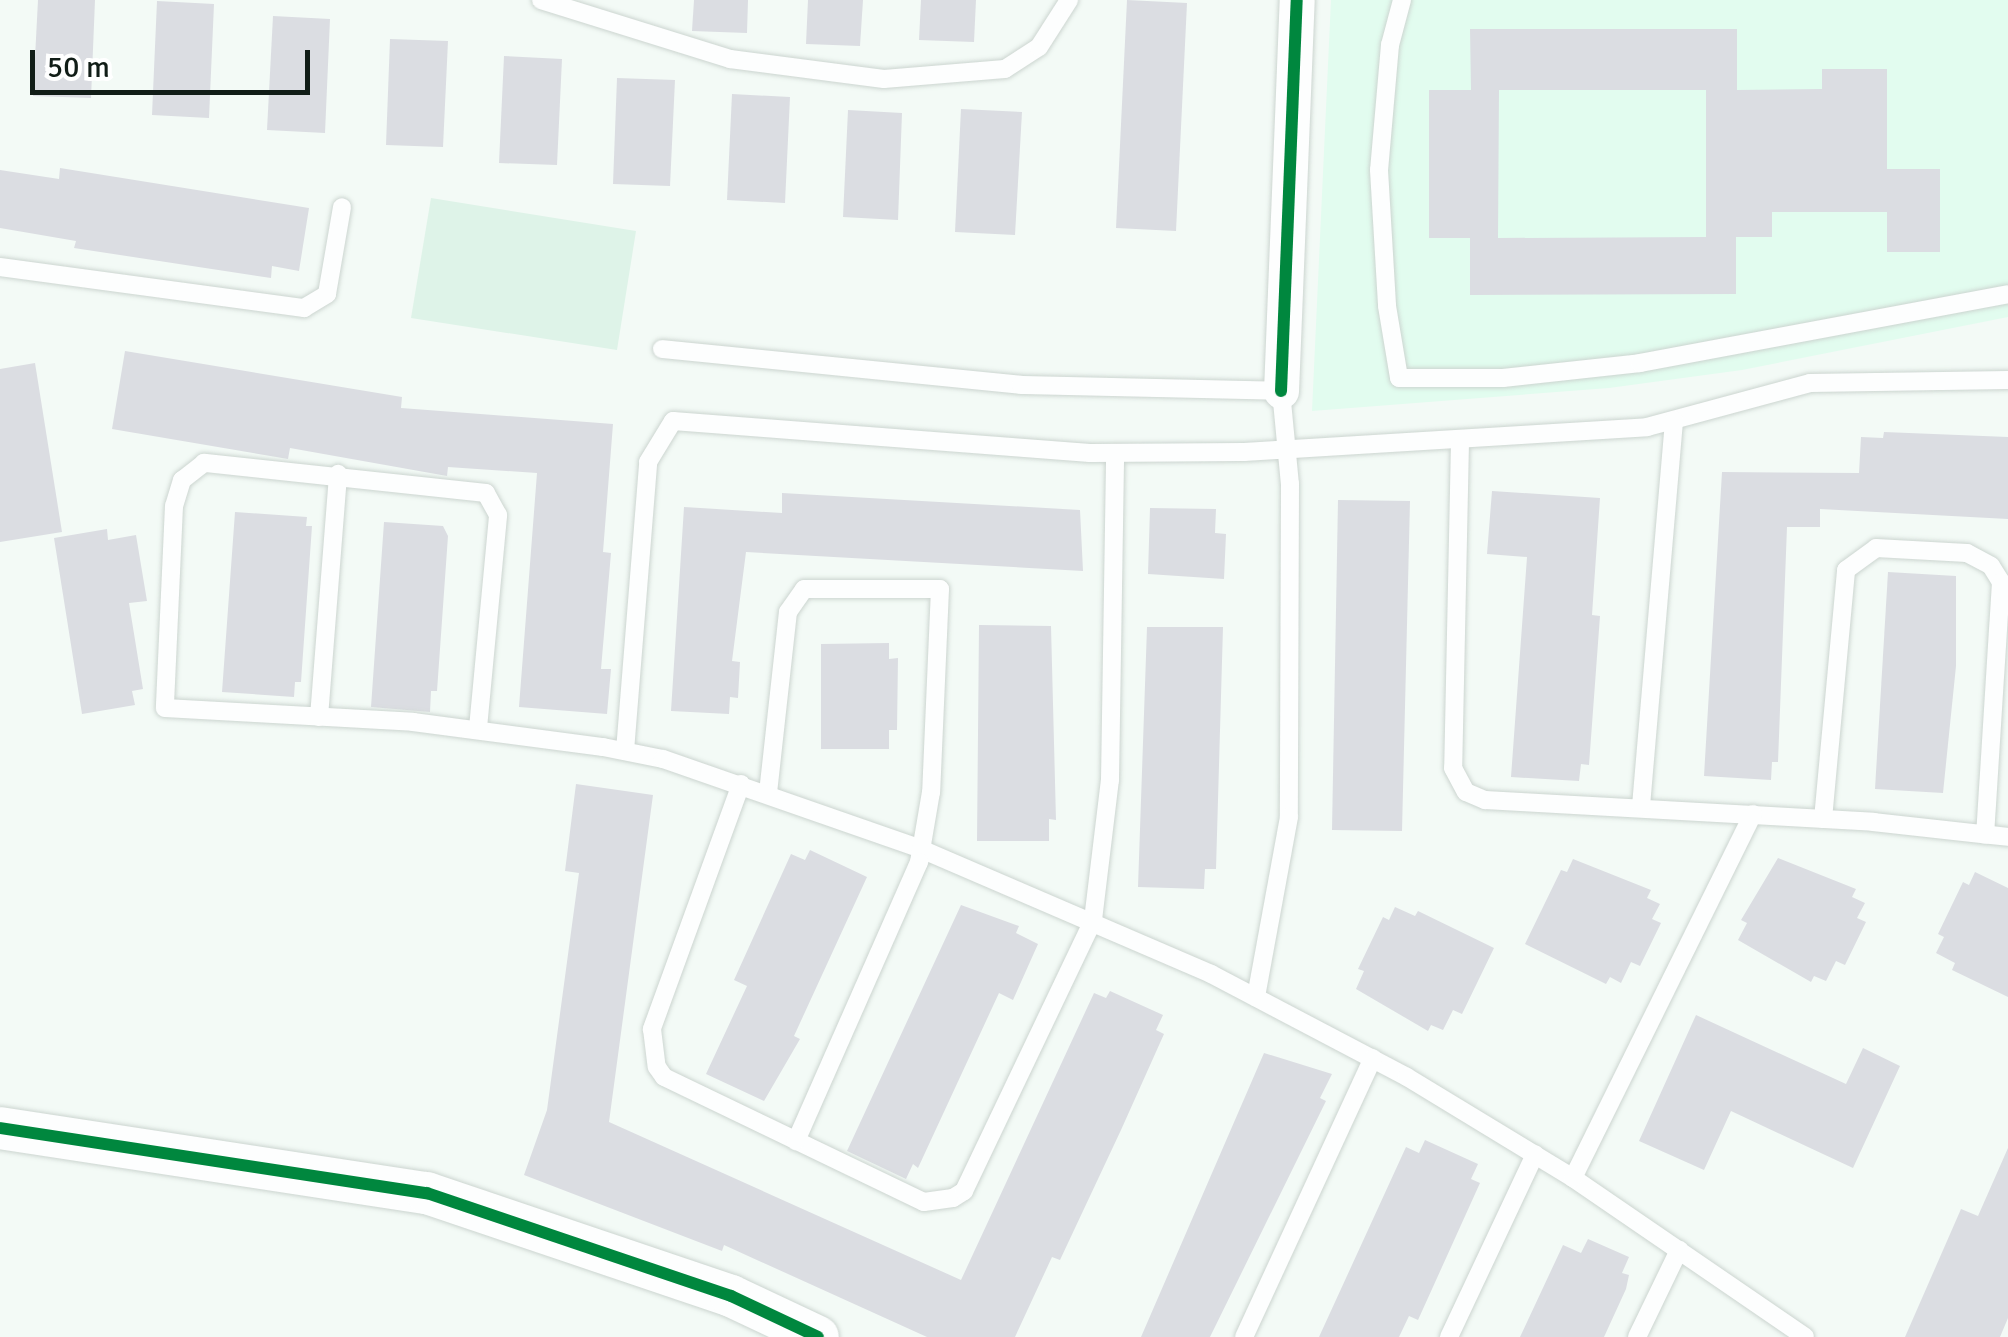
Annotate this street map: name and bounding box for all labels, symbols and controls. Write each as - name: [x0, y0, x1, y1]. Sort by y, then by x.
- scale bar: [35, 30, 315, 92]
- text: 50 m: [47, 49, 110, 86]

